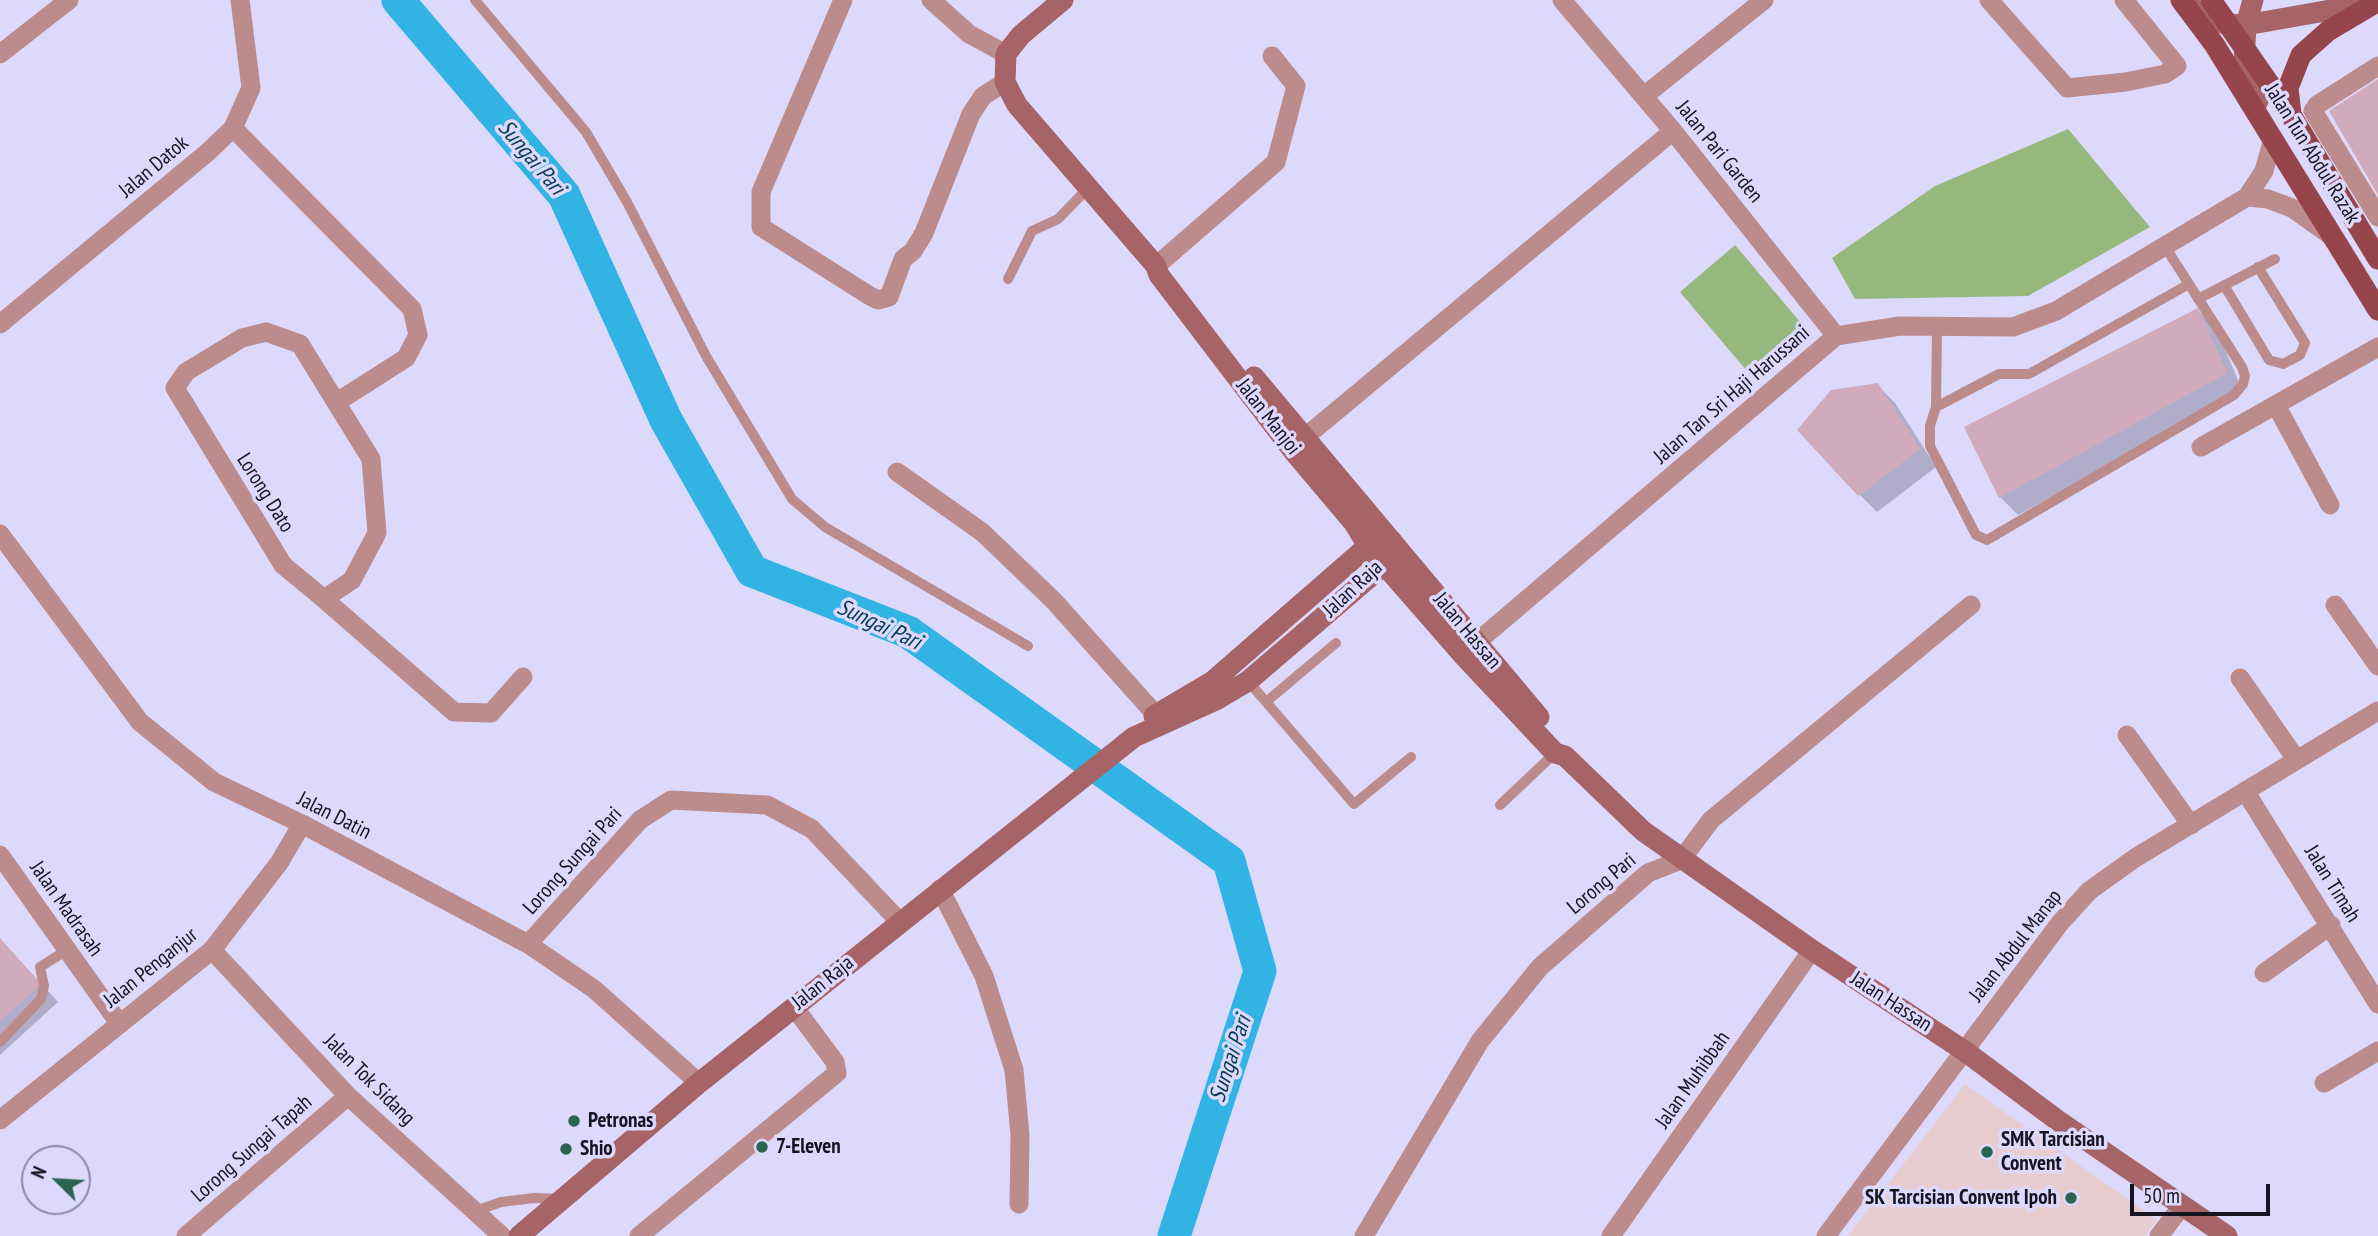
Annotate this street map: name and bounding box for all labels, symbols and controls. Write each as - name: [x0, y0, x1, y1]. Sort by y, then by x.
- street label: Jalan Tun Abdul Razak: [2259, 79, 2365, 229]
- street label: Jalan Pari Garden: [1670, 96, 1768, 208]
- water label: Sungai Pari: [492, 115, 570, 201]
- street label: Jalan Datok: [114, 131, 194, 203]
- street label: Jalan Tan Sri Haji Harussani: [1649, 321, 1815, 469]
- street label: Jalan Manjoi: [1231, 374, 1305, 460]
- street label: Lorong Dato: [231, 449, 299, 537]
- street label: Jalan Raja: [1318, 555, 1388, 623]
- street label: Jalan Hassan: [1428, 588, 1506, 674]
- water label: Sungai Pari: [833, 594, 925, 656]
- street label: Jalan Datin: [293, 787, 375, 845]
- street label: Lorong Sungai Pari: [518, 802, 628, 920]
- street label: Jalan Timah: [2299, 841, 2365, 927]
- street label: Lorong Pari: [1562, 848, 1642, 920]
- street label: Jalan Madrasah: [24, 857, 108, 961]
- street label: Jalan Abdul Manap: [1964, 885, 2068, 1007]
- street label: Jalan Penganjur: [99, 923, 203, 1013]
- street label: Jalan Raja: [787, 951, 859, 1015]
- street label: Jalan Hassan: [1846, 966, 1936, 1038]
- water label: Sungai Pari: [1204, 1012, 1258, 1106]
- street label: Jalan Muhibbah: [1650, 1027, 1736, 1133]
- street label: Jalan Tok Sidang: [318, 1029, 420, 1131]
- street label: Lorong Sungai Tapah: [187, 1090, 317, 1208]
- place label: Petronas: [588, 1108, 653, 1134]
- marker: Petronas: [566, 1113, 582, 1129]
- place label: SMK Tarcisian Convent: [2001, 1127, 2105, 1177]
- place label: 7-Eleven: [776, 1134, 841, 1160]
- place label: Shio: [580, 1136, 613, 1162]
- marker: 7-Eleven: [754, 1139, 770, 1155]
- marker: Shio: [558, 1141, 574, 1157]
- marker: SMK Tarcisian Convent: [1979, 1144, 1995, 1160]
- north arrow: [21, 1145, 91, 1215]
- text: N: [26, 1163, 52, 1182]
- scale bar: [2133, 1170, 2273, 1214]
- text: 50 m: [2143, 1182, 2180, 1209]
- place label: SK Tarcisian Convent Ipoh: [1865, 1185, 2057, 1211]
- marker: SK Tarcisian Convent Ipoh: [2063, 1190, 2079, 1206]

